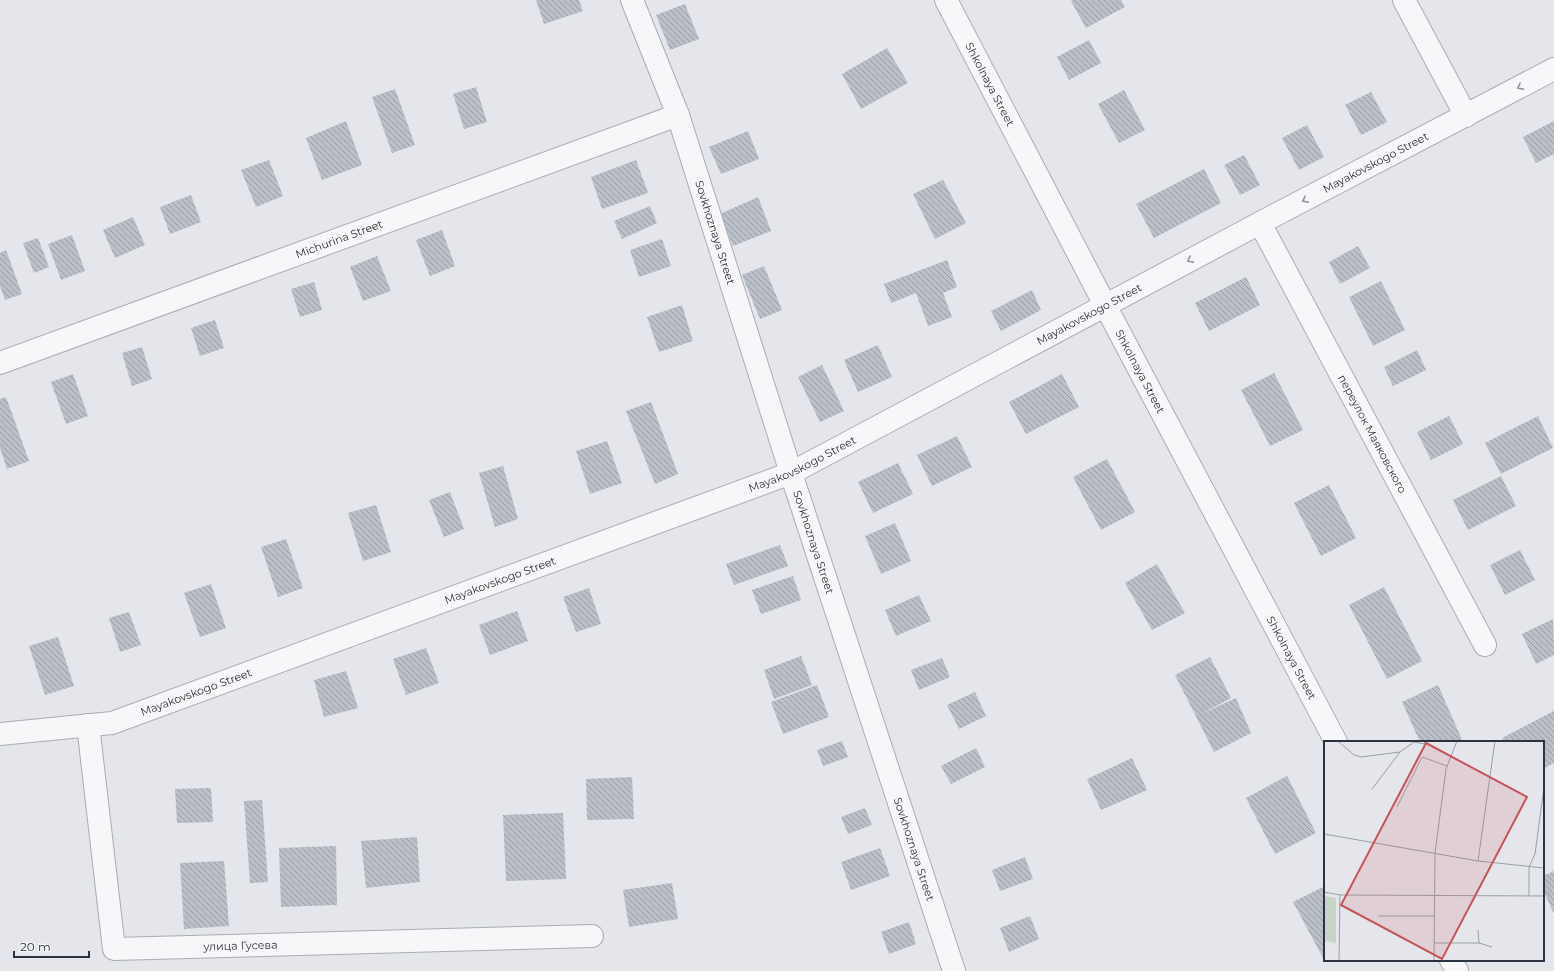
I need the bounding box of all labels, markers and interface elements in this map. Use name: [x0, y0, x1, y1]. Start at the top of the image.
street label: Shkolnaya Street: [962, 40, 1018, 129]
one-way arrow: [1516, 83, 1524, 90]
street label: Mayakovskogo Street: [1320, 129, 1431, 196]
street label: Sovkhoznaya Street: [692, 179, 738, 287]
one-way arrow: [1302, 195, 1309, 203]
street label: Michurina Street: [293, 216, 385, 261]
one-way arrow: [1187, 256, 1194, 263]
street label: Mayakovskogo Street: [1034, 280, 1145, 348]
street label: Shkolnaya Street: [1112, 327, 1168, 416]
street label: переулок Маяковского: [1335, 372, 1410, 496]
street label: Mayakovskogo Street: [747, 432, 859, 495]
street label: Sovkhoznaya Street: [790, 489, 837, 596]
street label: Mayakovskogo Street: [443, 553, 558, 607]
street label: Shkolnaya Street: [1264, 614, 1320, 702]
street label: Mayakovskogo Street: [138, 665, 254, 719]
inset map: [1324, 741, 1544, 961]
street label: Sovkhoznaya Street: [891, 796, 938, 903]
scale bar: [14, 933, 89, 959]
street label: улица Гусева: [202, 938, 278, 954]
text: 20 m: [20, 939, 51, 954]

